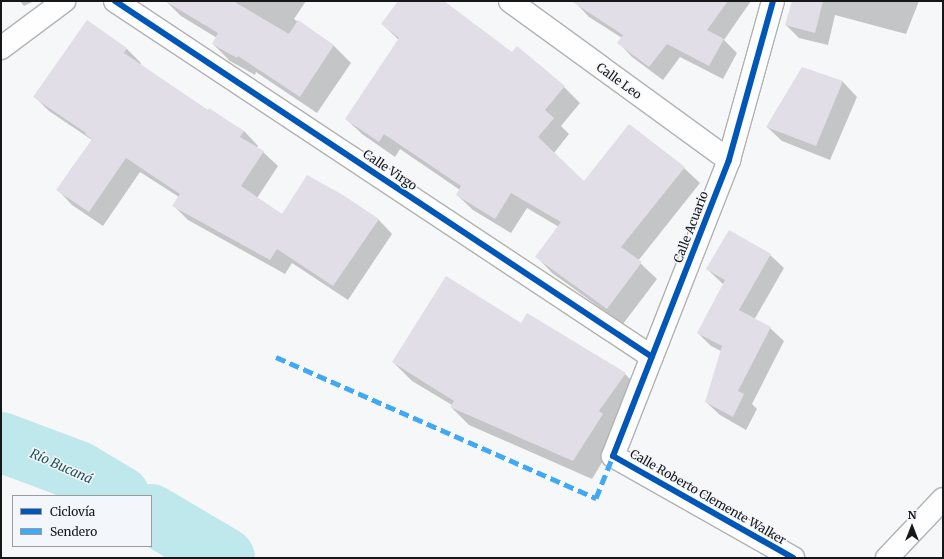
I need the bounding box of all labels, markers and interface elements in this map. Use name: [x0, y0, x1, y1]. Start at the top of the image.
street label: Calle Leo: [594, 60, 644, 102]
street label: Calle Virgo: [360, 147, 420, 193]
street label: Calle Acuario: [671, 189, 711, 265]
water label: Río Bucaná: [27, 446, 95, 488]
street label: Calle Roberto Clemente Walker: [627, 446, 789, 548]
legend: [12, 495, 152, 547]
text: Ciclovía: [50, 504, 95, 519]
north arrow: [892, 507, 932, 547]
text: N: [908, 508, 916, 522]
text: Sendero: [50, 524, 97, 539]

